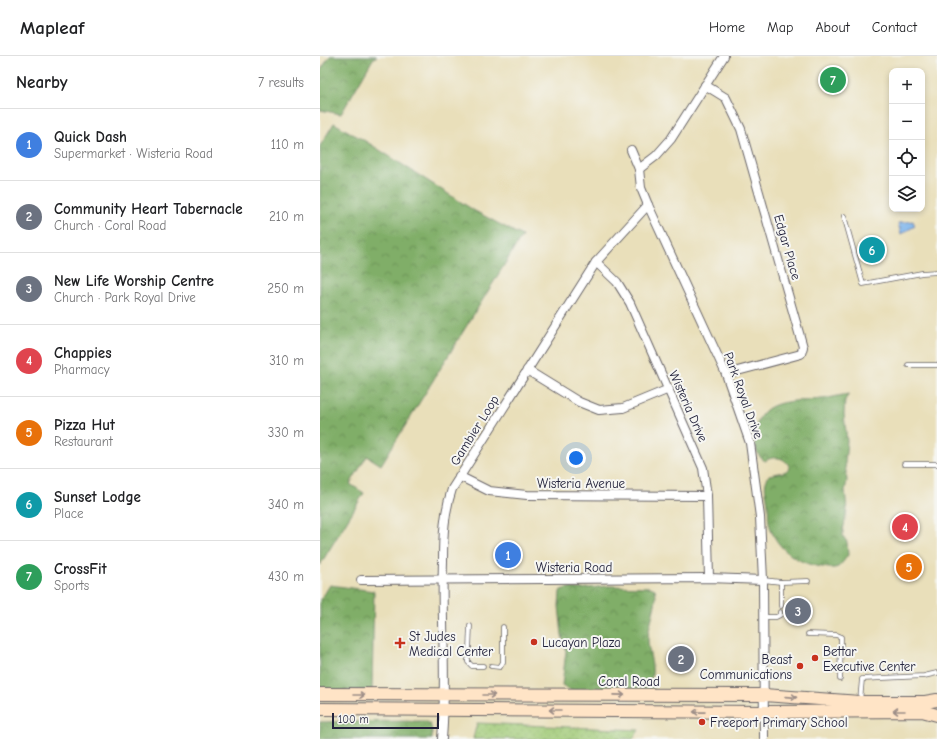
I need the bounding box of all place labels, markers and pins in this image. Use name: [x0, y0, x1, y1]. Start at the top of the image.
pin: 7: [820, 65, 846, 95]
pin: 6: [859, 235, 885, 265]
pin: 4: [892, 512, 918, 542]
pin: 1: [495, 540, 521, 570]
pin: 5: [896, 552, 922, 582]
pin: 3: [785, 596, 811, 626]
place label: St Judes Medical Center: [409, 629, 494, 659]
place label: Lucayan Plaza: [542, 635, 621, 650]
marker: St Judes Medical Center: [394, 637, 406, 649]
marker: Lucayan Plaza: [529, 637, 539, 647]
pin: 2: [668, 644, 694, 674]
place label: Bettar Executive Center: [823, 644, 916, 674]
place label: Beast Communications: [700, 652, 793, 682]
marker: Bettar Executive Center: [810, 653, 820, 663]
marker: Beast Communications: [795, 661, 805, 671]
place label: Freeport Primary School: [710, 715, 848, 730]
marker: Freeport Primary School: [697, 717, 707, 727]

